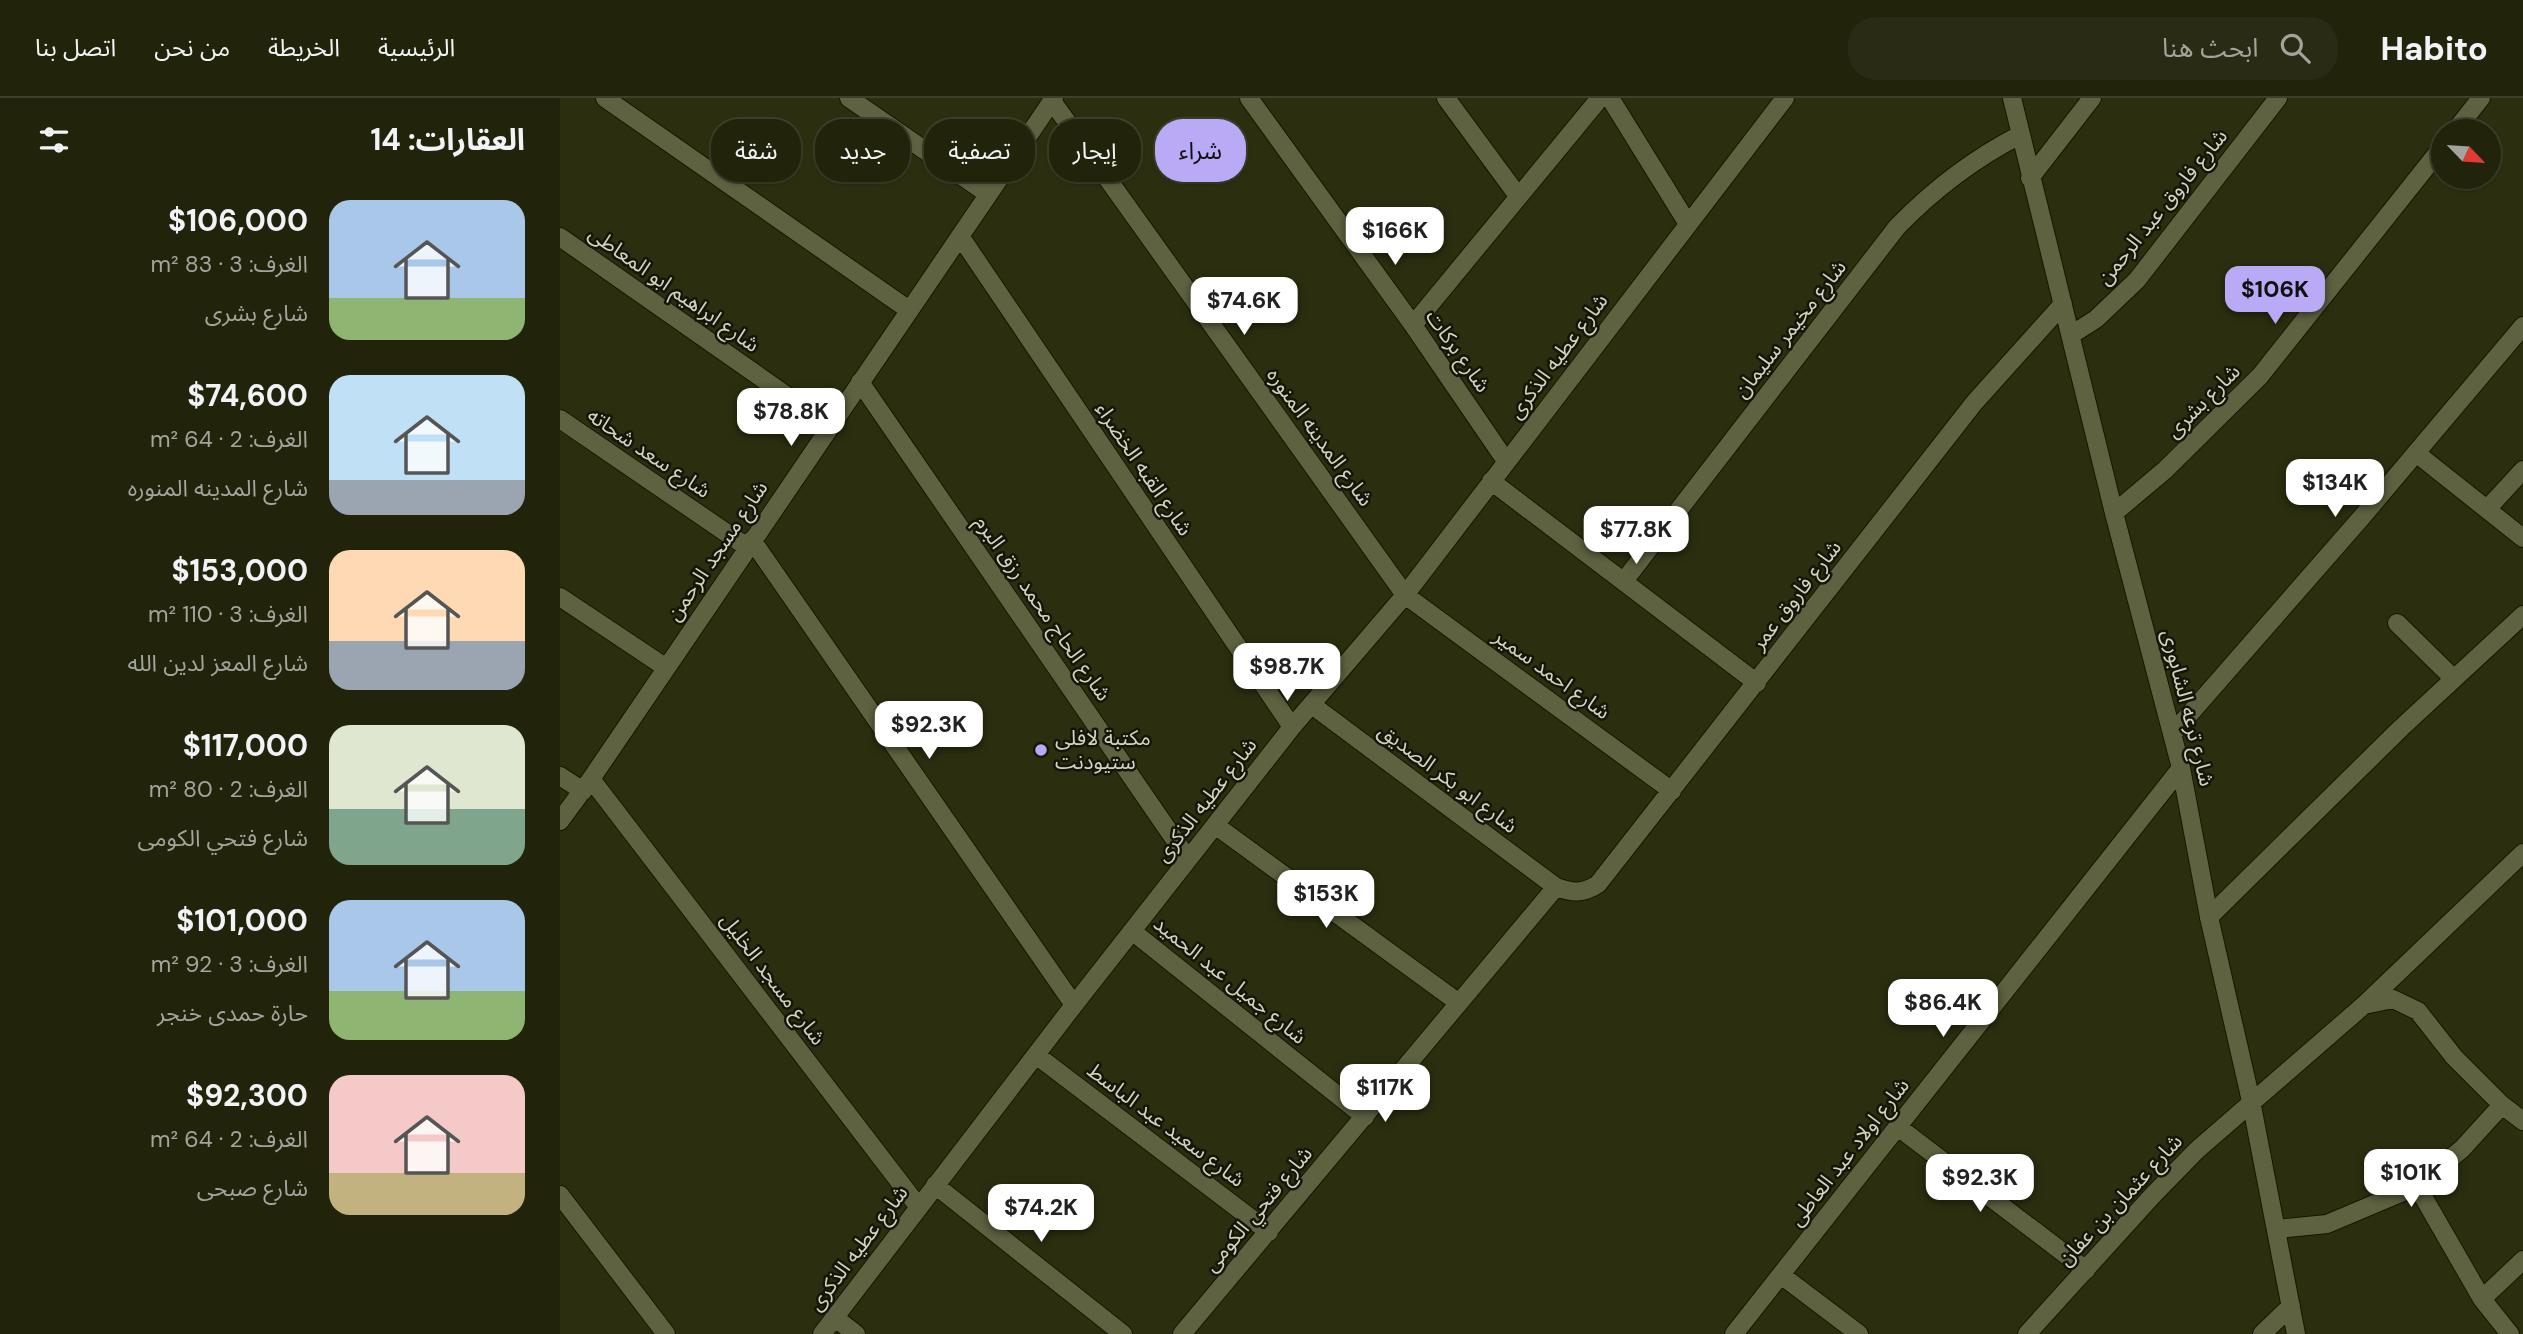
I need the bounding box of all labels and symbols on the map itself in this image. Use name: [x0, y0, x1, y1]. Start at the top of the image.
north arrow: [2431, 119, 2501, 189]
street label: شارع فاروق عبد الرحمن: [2090, 123, 2234, 292]
pin: $166K: [1346, 208, 1444, 267]
street label: شارع ابراهيم ابو المعاطى: [582, 219, 765, 359]
street label: شارع مخيمر سليمان: [1727, 254, 1854, 404]
pin: $106K: [2226, 266, 2324, 326]
pin: $74.6K: [1187, 278, 1301, 337]
street label: شارع عطيه الذكرى: [1502, 288, 1615, 425]
street label: شارع بركات: [1418, 304, 1497, 399]
street label: شارع بشرى: [2160, 358, 2247, 445]
street label: شارع المدينه المنوره: [1259, 362, 1380, 512]
pin: $78.8K: [734, 388, 848, 448]
street label: شارع القبه الخضراء: [1088, 397, 1199, 542]
street label: شارع سعد شحاته: [581, 401, 716, 505]
pin: $134K: [2286, 460, 2384, 519]
street label: شارع مسجد الرحمن: [660, 475, 775, 627]
pin: $77.8K: [1579, 506, 1693, 566]
street label: شارع الحاج محمد رزق البرم: [967, 510, 1118, 708]
street label: شارع فاروق عمر: [1744, 534, 1848, 657]
street label: شارع احمد سمير: [1487, 622, 1616, 727]
street label: شارع ترعه الشابورى: [2154, 627, 2221, 790]
pin: $98.7K: [1230, 644, 1344, 703]
pin: $92.3K: [872, 702, 986, 761]
street label: شارع ابو بكر الصديق: [1372, 716, 1523, 840]
place label: مكتبة لافلى ستيودنت: [1055, 724, 1151, 776]
street label: شارع عطيه الذكرى: [1149, 732, 1264, 868]
marker: مكتبة لافلى ستيودنت: [1033, 742, 1049, 758]
pin: $153K: [1277, 870, 1375, 930]
street label: شارع مسجد الخليل: [713, 907, 832, 1051]
street label: شارع جميل عبد الحميد: [1147, 910, 1312, 1051]
pin: $86.4K: [1886, 979, 2000, 1039]
street label: شارع سعيد عبد الباسط: [1081, 1056, 1251, 1194]
pin: $117K: [1336, 1065, 1434, 1124]
street label: شارع اولاد عبد العاطى: [1782, 1072, 1916, 1232]
street label: شارع عثمان بن عفان: [2051, 1128, 2189, 1273]
street label: شارع فتحي الكومى: [1197, 1140, 1320, 1279]
pin: $101K: [2362, 1150, 2460, 1209]
pin: $92.3K: [1923, 1154, 2037, 1214]
street label: شارع عطيه الذكرى: [802, 1180, 915, 1317]
pin: $74.2K: [984, 1184, 1098, 1244]

